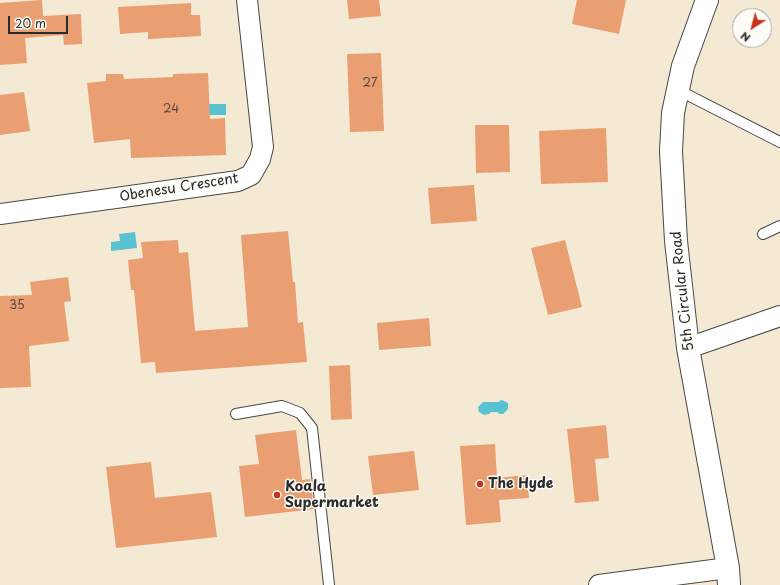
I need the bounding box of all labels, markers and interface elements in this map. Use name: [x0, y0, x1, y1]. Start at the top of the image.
scale bar: [10, 8, 70, 34]
north arrow: [732, 8, 772, 48]
text: 20 m: [15, 14, 46, 32]
text: N: [737, 28, 754, 47]
house number: 27: [363, 77, 377, 91]
house number: 24: [163, 103, 179, 117]
street label: Obenesu Crescent: [118, 170, 240, 206]
street label: 5th Circular Road: [668, 230, 698, 352]
house number: 35: [9, 299, 25, 313]
place label: The Hyde: [488, 476, 553, 492]
place label: Koala Supermarket: [285, 479, 379, 512]
marker: The Hyde: [475, 479, 485, 489]
marker: Koala Supermarket: [272, 490, 282, 500]

